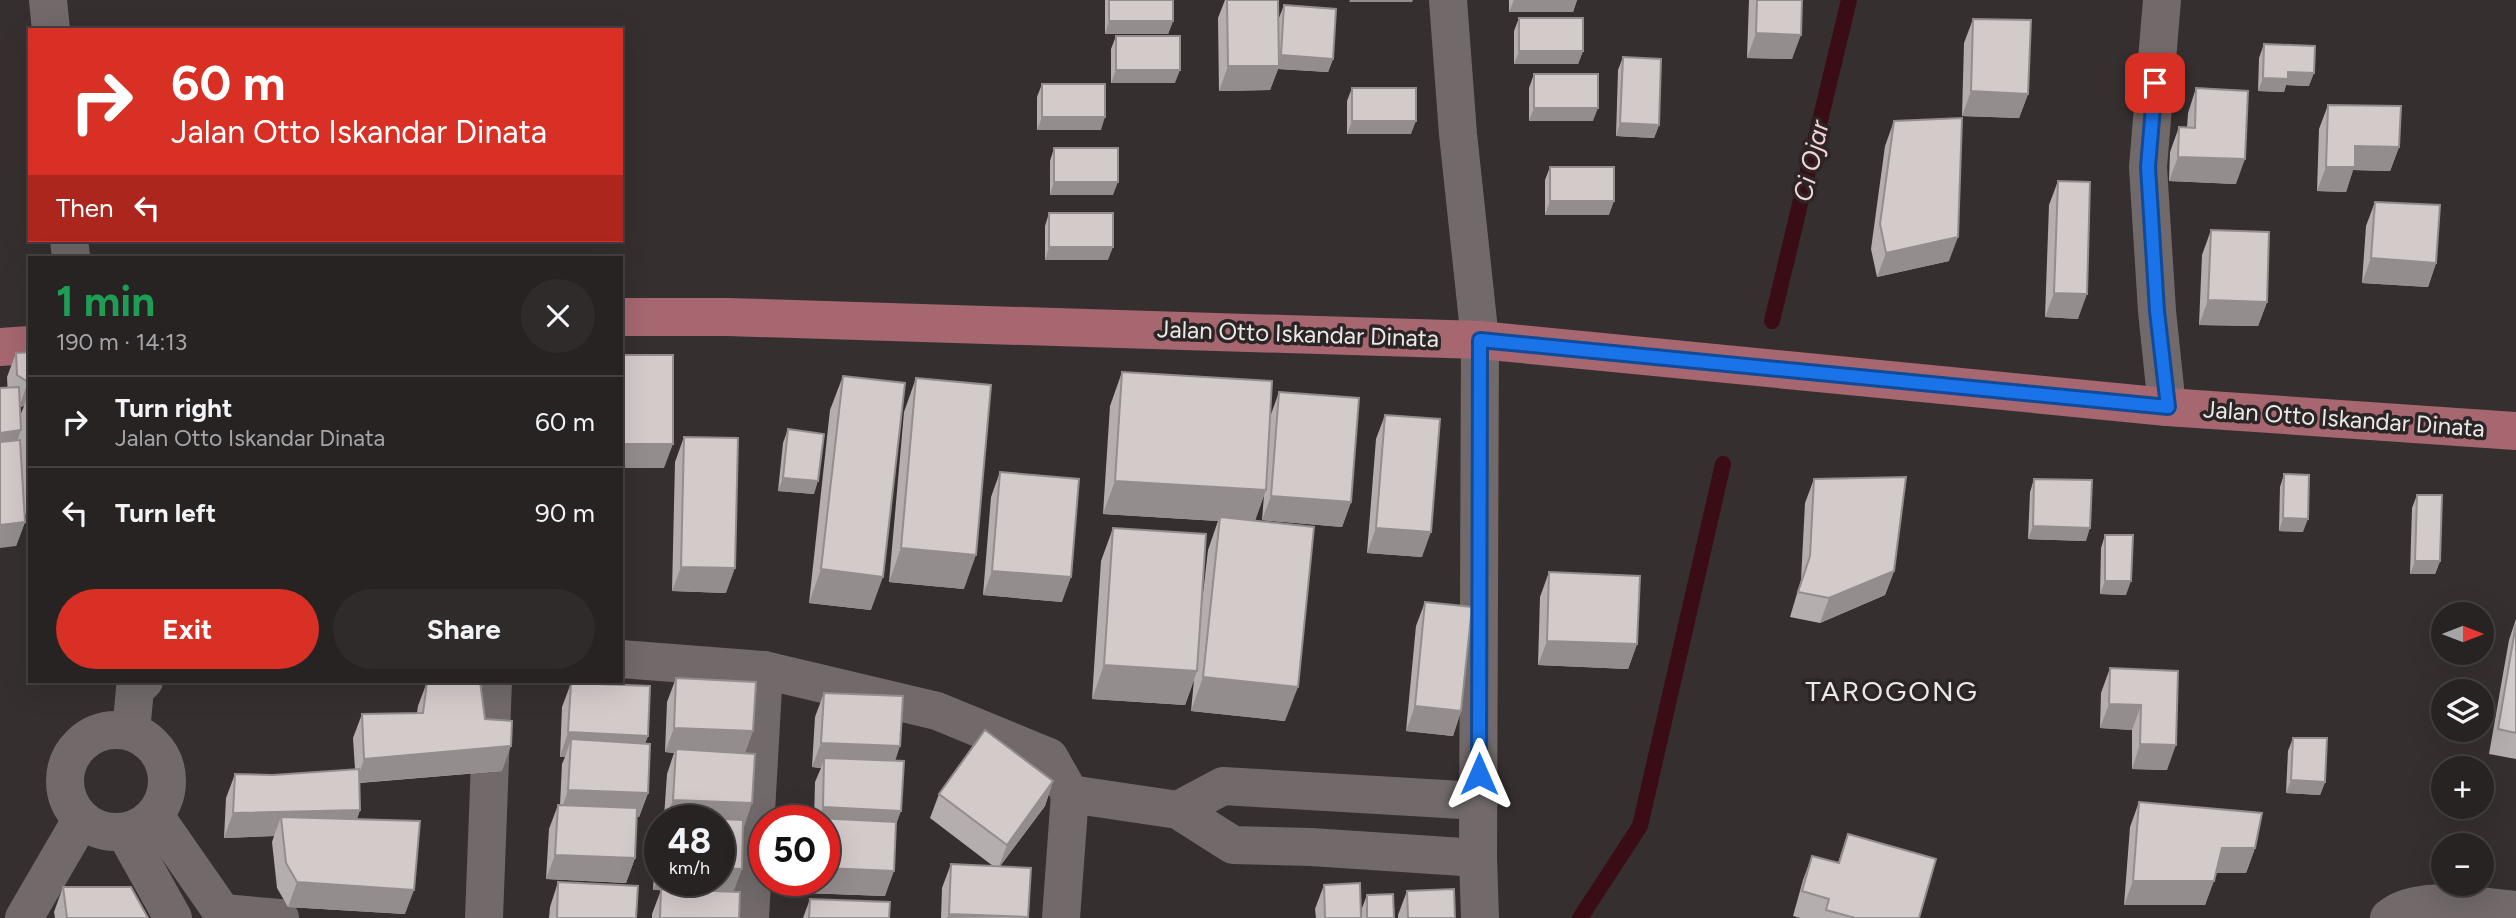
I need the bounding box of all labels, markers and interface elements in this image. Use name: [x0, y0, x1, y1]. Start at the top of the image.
text: 60 m: [171, 53, 286, 112]
pin: [2125, 53, 2185, 113]
icon: right: [56, 56, 147, 147]
icon: arrive: [2136, 64, 2174, 102]
text: Jalan Otto Iskandar Dinata: [171, 113, 547, 151]
water label: Ci Ojar: [1786, 116, 1836, 205]
icon: left: [128, 189, 166, 227]
text: Then: [56, 192, 114, 224]
text: 1 min: [56, 276, 155, 327]
button: close: [521, 279, 595, 353]
street label: Jalan Otto Iskandar Dinata: [1157, 314, 1439, 353]
text: 190 m · 14:13: [56, 328, 187, 356]
text: Turn right: [115, 392, 232, 424]
street label: Jalan Otto Iskandar Dinata: [2202, 394, 2486, 443]
icon: right: [56, 403, 94, 441]
text: 60 m: [535, 406, 595, 438]
text: Jalan Otto Iskandar Dinata: [115, 424, 385, 452]
icon: left: [56, 494, 94, 532]
text: Turn left: [115, 497, 216, 529]
text: 90 m: [535, 497, 595, 529]
button: Exit: [56, 589, 319, 669]
button: Share: [333, 589, 595, 669]
north arrow: [2431, 602, 2494, 665]
map controls: [2431, 602, 2494, 896]
district label: TAROGONG: [1805, 674, 1979, 708]
button: layers: [2431, 679, 2494, 742]
position arrow: [1442, 737, 1516, 811]
button: +: [2431, 756, 2494, 819]
speed limit sign: 50: [749, 805, 840, 896]
text: 48: [668, 820, 711, 862]
button: −: [2431, 833, 2494, 896]
text: km/h: [669, 857, 710, 879]

